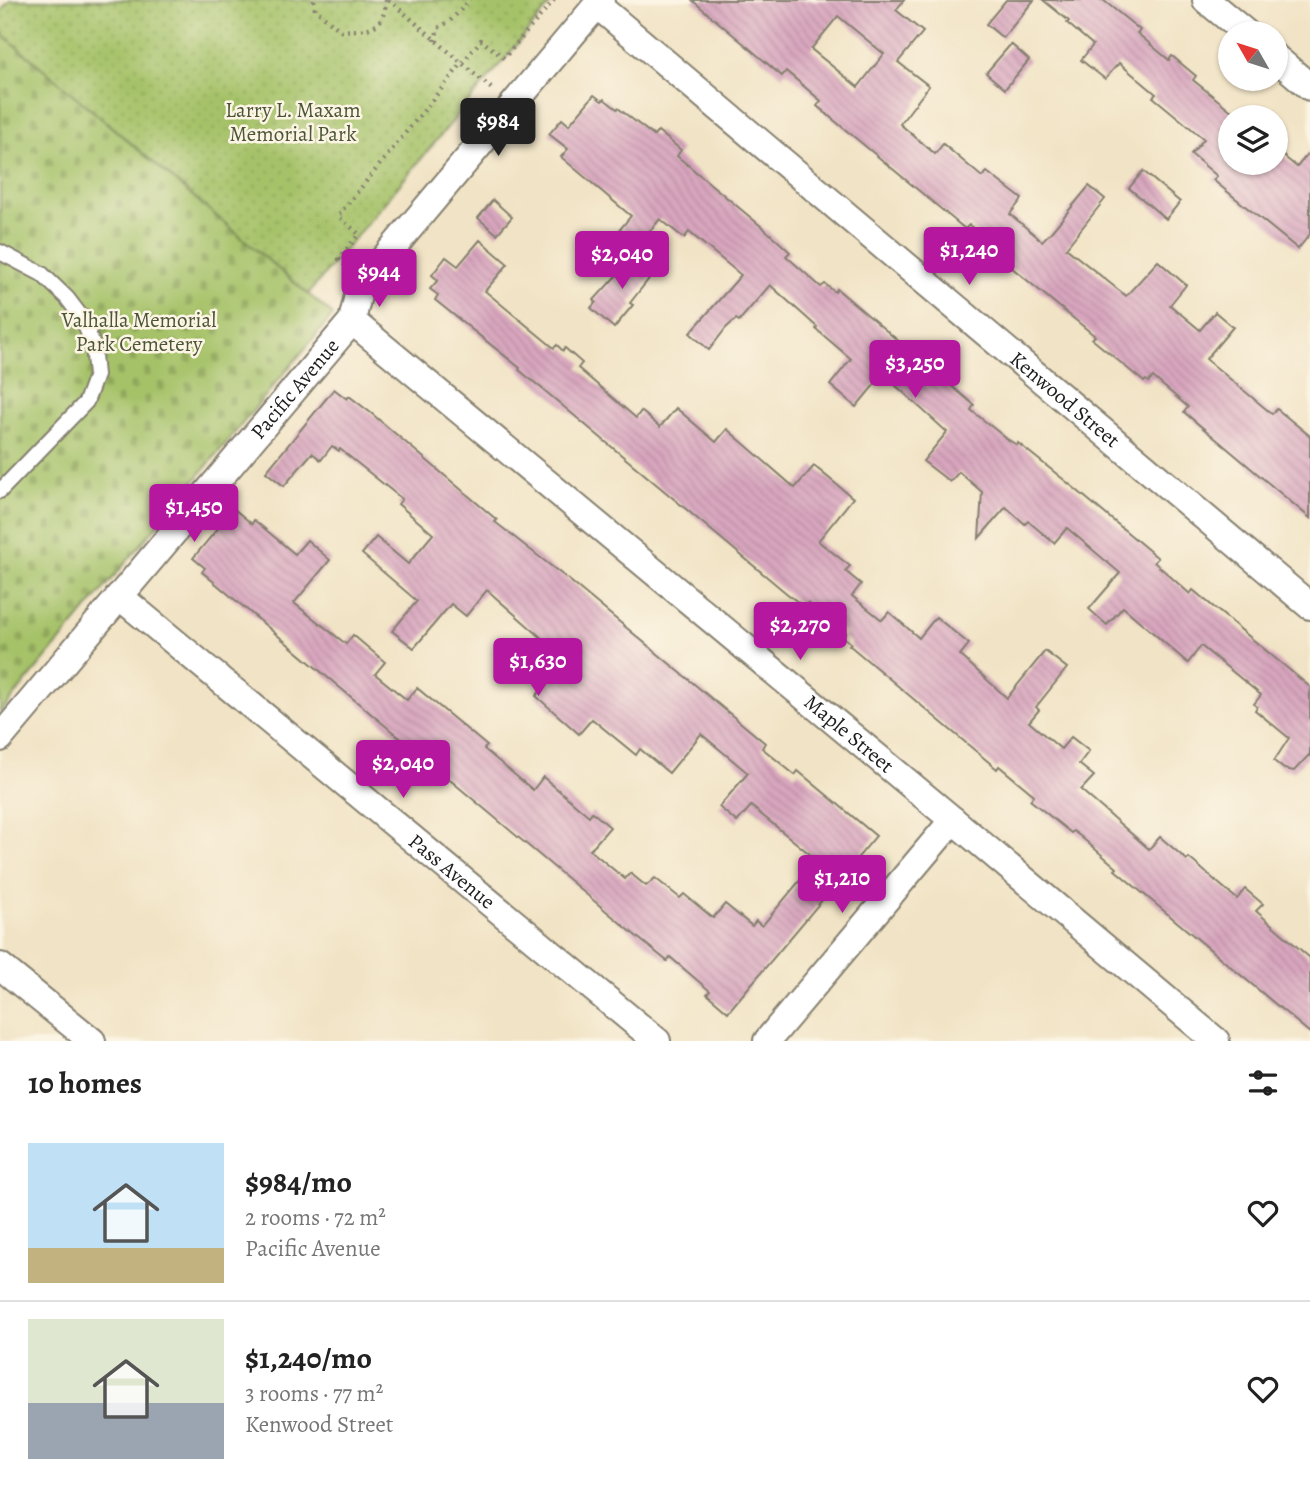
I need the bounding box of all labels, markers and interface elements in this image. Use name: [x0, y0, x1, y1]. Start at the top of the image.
north arrow: [1218, 21, 1288, 91]
map controls: [1218, 21, 1288, 175]
park label: Larry L. Maxam Memorial Park: [225, 96, 361, 148]
pin: $984: [457, 99, 539, 158]
text: $984: [476, 105, 520, 136]
button: layers: [1218, 105, 1288, 175]
pin: $1,240: [912, 228, 1026, 287]
pin: $2,040: [565, 232, 679, 291]
text: $1,240: [940, 234, 998, 265]
text: $2,040: [591, 238, 653, 269]
pin: $944: [338, 250, 420, 309]
text: $944: [358, 256, 401, 287]
park label: Valhalla Memorial Park Cemetery: [61, 306, 216, 358]
street label: Pacific Avenue: [244, 332, 345, 445]
pin: $3,250: [858, 340, 972, 400]
street label: Kenwood Street: [1004, 345, 1126, 454]
text: $3,250: [885, 347, 945, 378]
pin: $1,450: [137, 484, 251, 544]
text: $1,450: [165, 491, 223, 522]
pin: $2,270: [743, 602, 857, 662]
text: $2,270: [770, 609, 830, 640]
pin: $1,630: [481, 638, 595, 698]
text: $1,630: [509, 645, 567, 676]
street label: Maple Street: [798, 688, 900, 779]
pin: $2,040: [346, 740, 460, 800]
text: $2,040: [372, 747, 434, 778]
street label: Pass Avenue: [403, 827, 501, 915]
pin: $1,210: [785, 856, 899, 915]
text: $1,210: [814, 862, 870, 893]
text: 10 homes: [28, 1063, 142, 1103]
icon: filters: [1244, 1064, 1282, 1102]
text: $984/mo: [245, 1162, 352, 1202]
icon: home: [84, 1171, 168, 1255]
icon: heart: [1244, 1194, 1282, 1232]
text: 2 rooms · 72 m²: [245, 1202, 386, 1233]
text: Pacific Avenue: [245, 1233, 380, 1264]
text: $1,240/mo: [245, 1338, 372, 1378]
icon: home: [84, 1347, 168, 1431]
icon: heart: [1244, 1370, 1282, 1408]
text: 3 rooms · 77 m²: [245, 1378, 383, 1409]
text: Kenwood Street: [245, 1409, 393, 1440]

